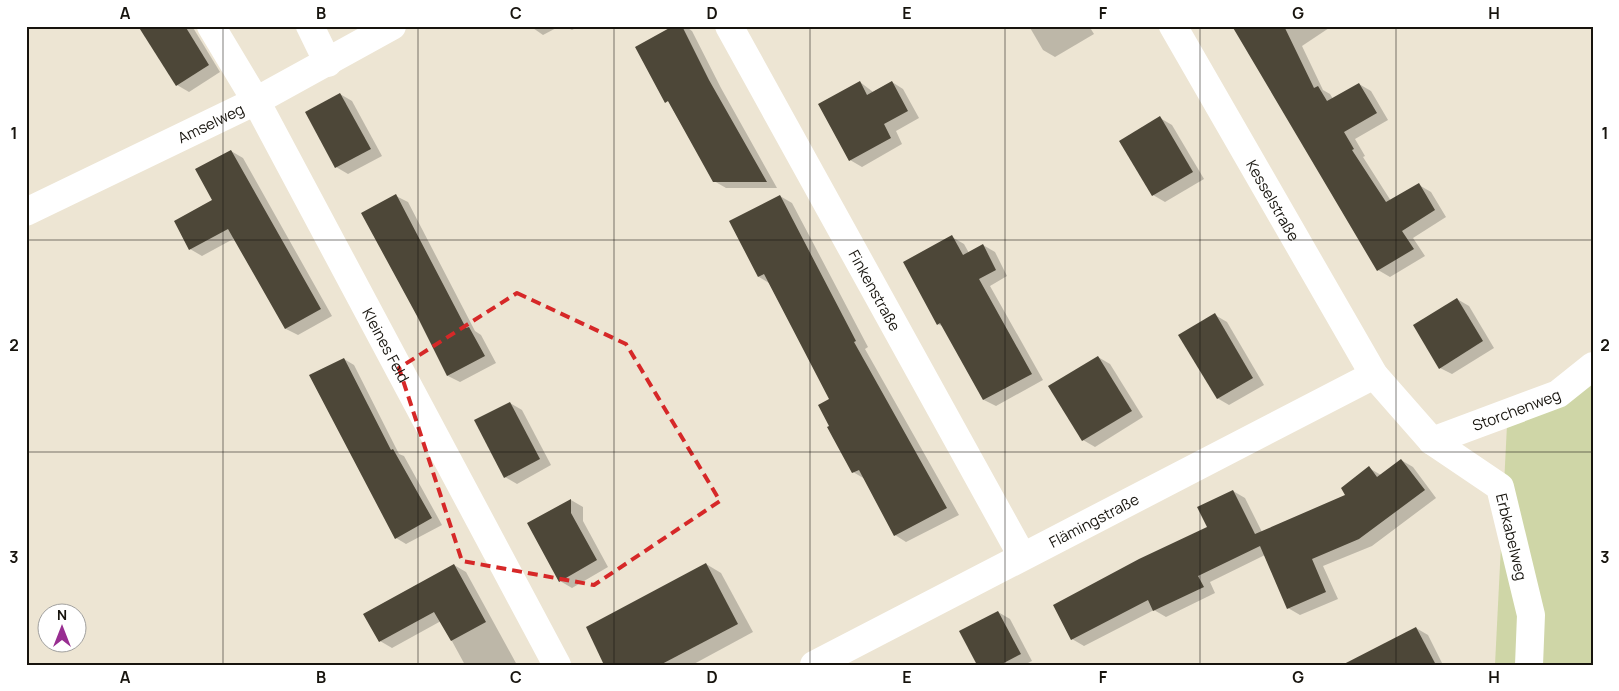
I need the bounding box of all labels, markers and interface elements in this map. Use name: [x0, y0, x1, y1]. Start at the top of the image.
text: A: [120, 2, 131, 24]
text: B: [316, 2, 326, 24]
text: C: [510, 2, 522, 24]
text: D: [706, 2, 718, 24]
text: E: [902, 2, 912, 24]
text: F: [1099, 2, 1108, 24]
text: G: [1292, 2, 1304, 24]
text: H: [1488, 2, 1500, 24]
street label: Amselweg: [174, 98, 247, 148]
text: 1: [10, 122, 18, 144]
text: 1: [1601, 122, 1609, 144]
street label: Kesselstraße: [1242, 156, 1305, 245]
street label: Finkenstraße: [844, 246, 906, 335]
street label: Kleines Feld: [358, 304, 415, 386]
text: 2: [9, 334, 19, 356]
text: 2: [1600, 334, 1610, 356]
street label: Storchenweg: [1469, 384, 1563, 436]
street label: Flämingstraße: [1045, 488, 1143, 552]
street label: Erbkabelweg: [1491, 491, 1533, 582]
text: 3: [9, 546, 19, 568]
text: 3: [1600, 546, 1610, 568]
north arrow: [38, 604, 88, 654]
text: N: [57, 605, 67, 624]
text: A: [120, 666, 131, 688]
text: B: [316, 666, 326, 688]
text: C: [510, 666, 522, 688]
text: D: [706, 666, 718, 688]
text: E: [902, 666, 912, 688]
text: F: [1099, 666, 1108, 688]
text: G: [1292, 666, 1304, 688]
text: H: [1488, 666, 1500, 688]

